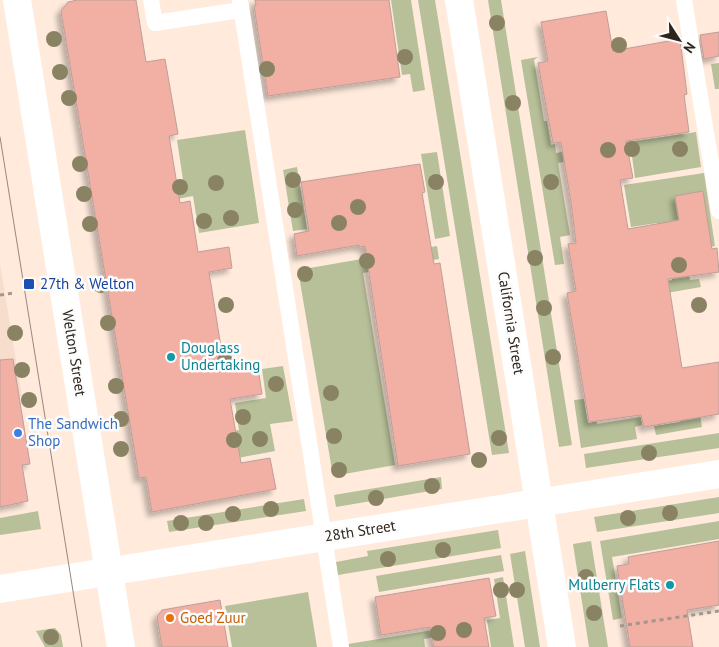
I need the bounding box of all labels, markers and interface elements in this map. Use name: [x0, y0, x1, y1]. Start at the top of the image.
north arrow: [654, 15, 704, 65]
text: N: [680, 39, 700, 57]
street label: California Street: [494, 270, 529, 376]
place label: 27th & Welton: [40, 274, 134, 293]
marker: 27th & Welton: [22, 277, 36, 291]
street label: Welton Street: [58, 308, 91, 398]
place label: Douglass Undertaking: [181, 338, 260, 374]
marker: Douglass Undertaking: [165, 351, 177, 363]
place label: The Sandwich Shop: [28, 414, 118, 450]
marker: The Sandwich Shop: [12, 427, 24, 439]
street label: 28th Street: [323, 515, 397, 546]
place label: Mulberry Flats: [568, 575, 660, 594]
marker: Mulberry Flats: [664, 579, 676, 591]
place label: Goed Zuur: [180, 608, 246, 627]
marker: Goed Zuur: [164, 612, 176, 624]

